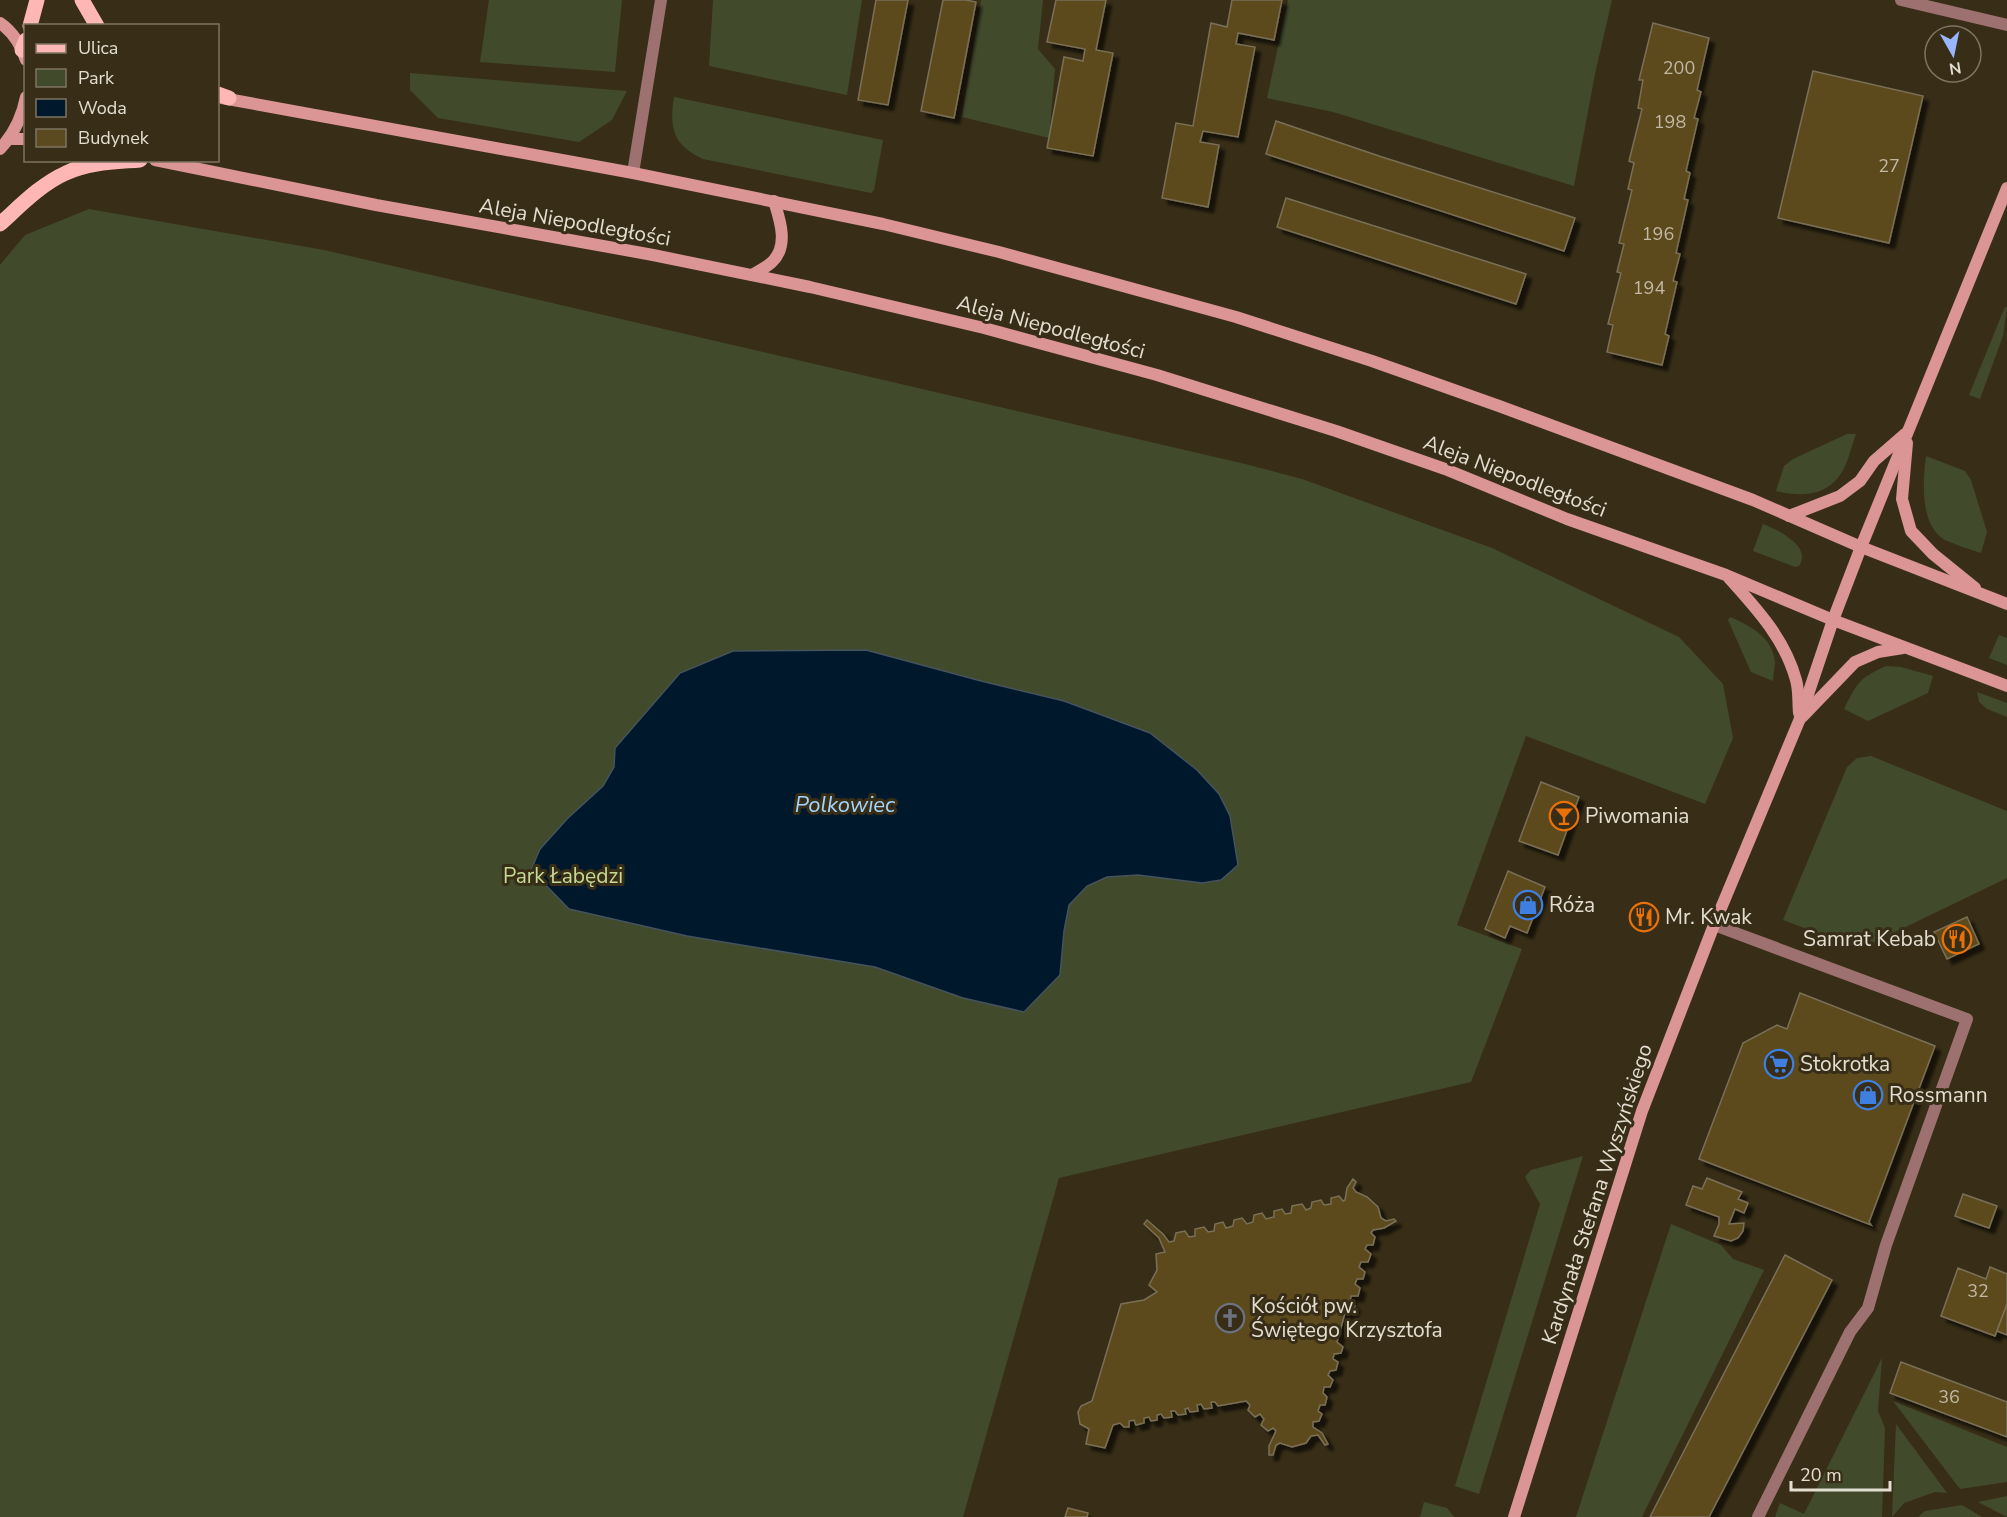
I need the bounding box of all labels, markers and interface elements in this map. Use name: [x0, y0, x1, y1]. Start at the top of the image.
legend: [24, 24, 219, 162]
north arrow: [1923, 24, 1983, 84]
text: Ulica: [78, 36, 118, 60]
house number: 200: [1663, 56, 1695, 80]
text: N: [1948, 56, 1963, 80]
text: Park: [78, 66, 115, 90]
text: Woda: [78, 96, 127, 120]
house number: 198: [1654, 110, 1686, 134]
text: Budynek: [78, 126, 150, 150]
house number: 27: [1878, 154, 1900, 178]
street label: Aleja Niepodległości: [477, 191, 673, 253]
house number: 196: [1642, 222, 1674, 246]
house number: 194: [1633, 276, 1665, 300]
street label: Aleja Niepodległości: [954, 288, 1148, 366]
street label: Aleja Niepodległości: [1419, 428, 1611, 524]
water label: Polkowiec: [795, 790, 896, 820]
bar icon: Piwomania: [1548, 800, 1580, 832]
place label: Piwomania: [1585, 802, 1689, 830]
park label: Park Łabędzi: [503, 862, 623, 890]
shop icon: Róża: [1512, 889, 1544, 921]
place label: Róża: [1549, 891, 1595, 919]
restaurant icon: Mr. Kwak: [1628, 901, 1660, 933]
place label: Mr. Kwak: [1665, 903, 1752, 931]
restaurant icon: Samrat Kebab: [1941, 923, 1973, 955]
place label: Samrat Kebab: [1803, 925, 1936, 953]
street label: Kardynała Stefana Wyszyńskiego: [1535, 1040, 1659, 1348]
supermarket icon: Stokrotka: [1763, 1048, 1795, 1080]
place label: Stokrotka: [1800, 1050, 1890, 1078]
shop icon: Rossmann: [1852, 1079, 1884, 1111]
place label: Rossmann: [1889, 1081, 1988, 1109]
house number: 32: [1967, 1279, 1989, 1303]
place label: Kościół pw. Świętego Krzysztofa: [1251, 1292, 1443, 1344]
church icon: Kościół pw. Świętego Krzysztofa: [1214, 1302, 1246, 1334]
house number: 36: [1938, 1385, 1960, 1409]
scale bar: [1791, 1454, 1890, 1492]
text: 20 m: [1800, 1463, 1842, 1487]

